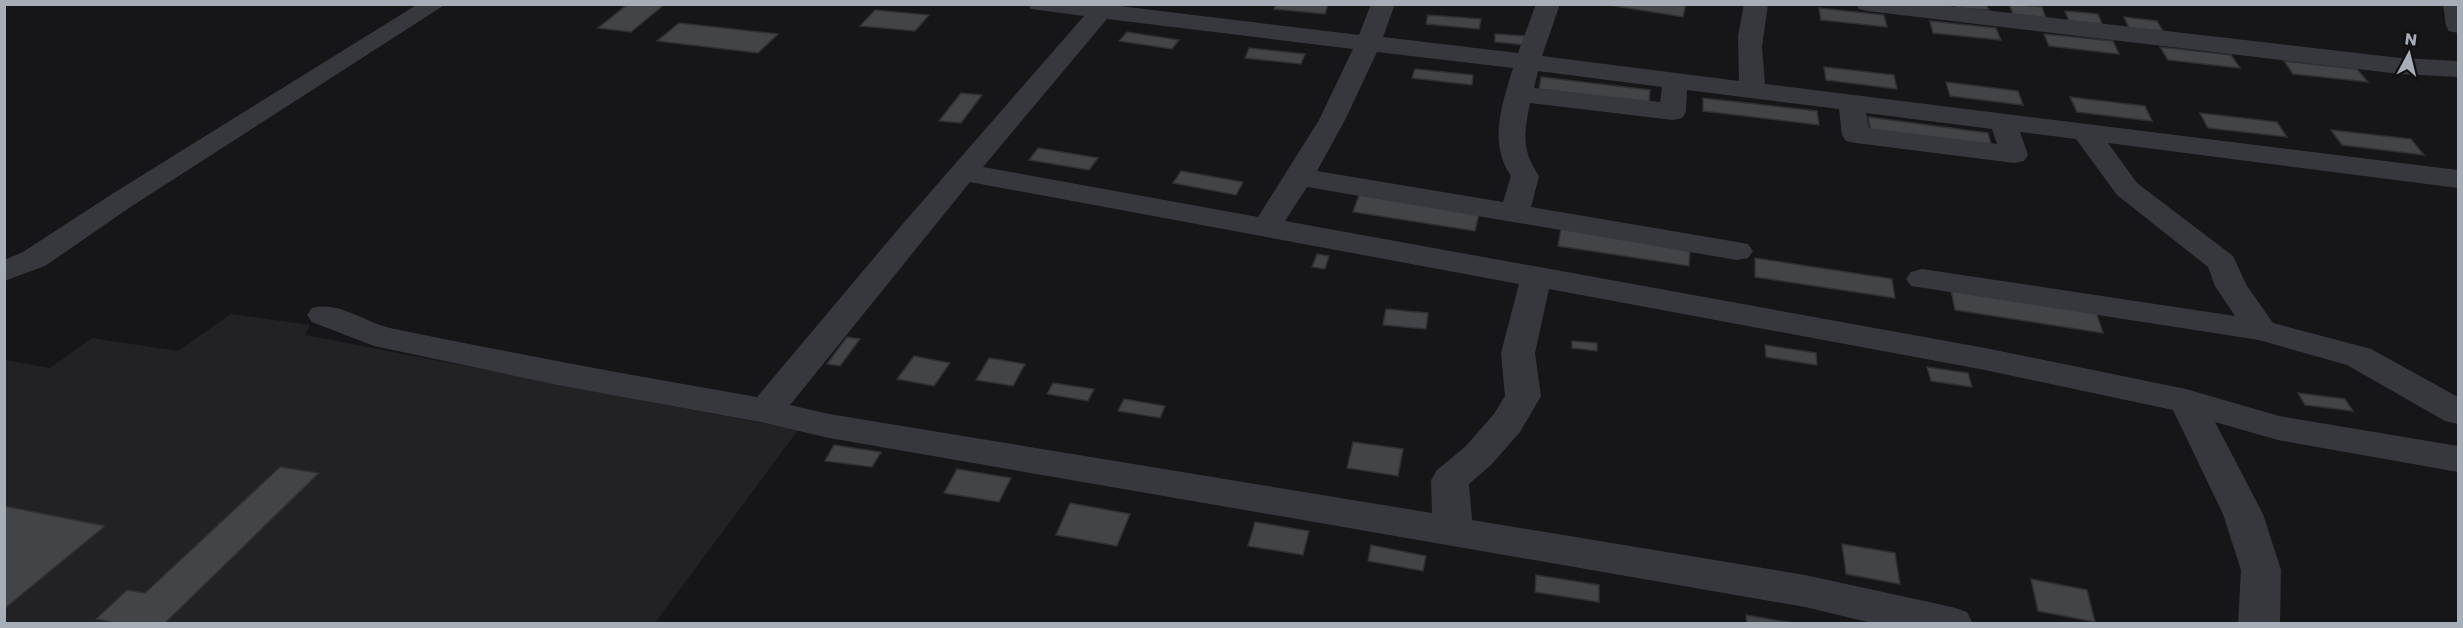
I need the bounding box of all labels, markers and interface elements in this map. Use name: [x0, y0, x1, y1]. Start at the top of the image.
north arrow: [2379, 24, 2439, 84]
text: N: [2403, 27, 2418, 52]

